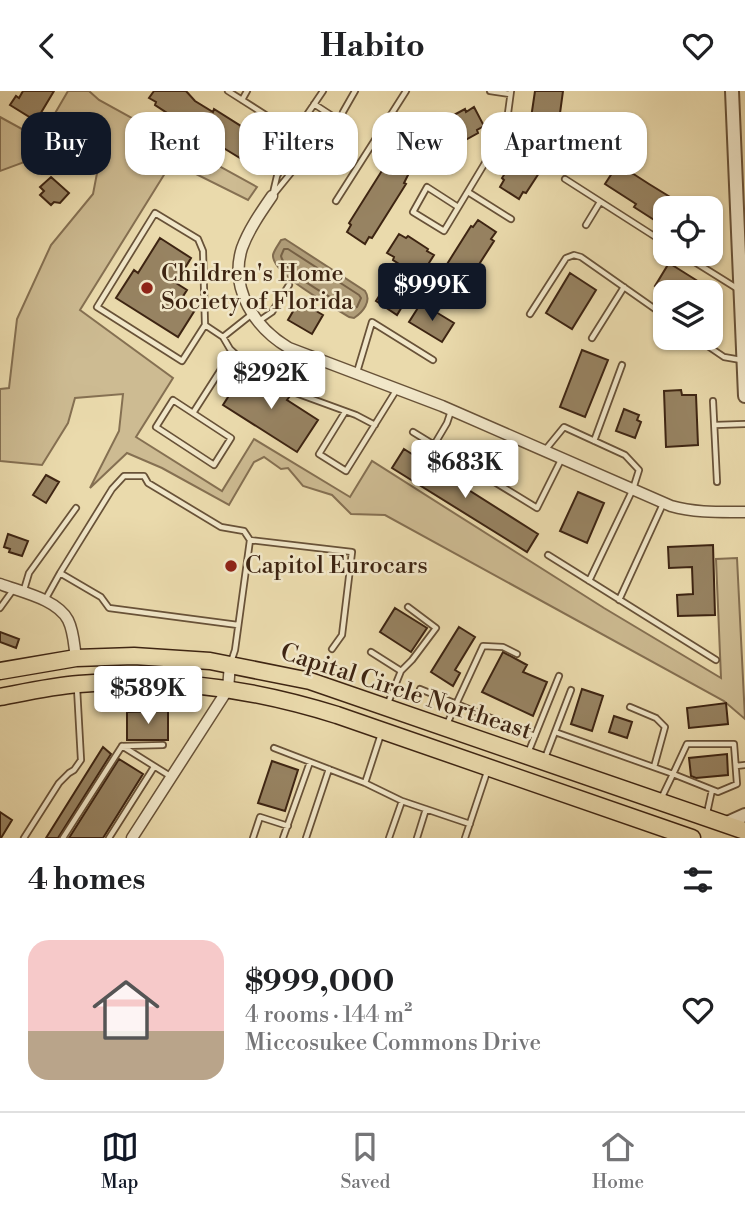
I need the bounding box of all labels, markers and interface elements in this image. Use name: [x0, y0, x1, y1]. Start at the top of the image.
text: Habito: [320, 26, 425, 66]
icon: back: [28, 27, 66, 65]
icon: heart: [679, 27, 717, 65]
chip: Buy: [21, 112, 111, 175]
chip: Rent: [125, 112, 225, 175]
chip: Filters: [239, 112, 358, 175]
chip: New: [372, 112, 467, 175]
chip: Apartment: [481, 112, 647, 175]
map controls: [653, 196, 723, 350]
button: locate: [653, 196, 723, 266]
place label: Children's Home Society of Florida: [161, 259, 354, 317]
pin: $999K: [383, 264, 481, 323]
text: $999K: [394, 272, 470, 300]
marker: Children's Home Society of Florida: [139, 280, 155, 296]
button: layers: [653, 280, 723, 350]
pin: $292K: [222, 351, 320, 411]
text: $292K: [233, 360, 309, 388]
pin: $683K: [416, 441, 514, 500]
text: $683K: [427, 449, 503, 477]
place label: Capitol Eurocars: [245, 551, 428, 581]
marker: Capitol Eurocars: [223, 558, 239, 574]
street label: Capital Circle Northeast: [277, 637, 536, 747]
pin: $589K: [99, 667, 197, 726]
text: $589K: [110, 675, 186, 703]
text: 4 homes: [28, 861, 145, 899]
icon: filters: [679, 861, 717, 899]
text: $999,000: [245, 963, 394, 1001]
icon: home: [84, 968, 168, 1052]
icon: heart: [679, 991, 717, 1029]
text: 4 rooms · 144 m²: [245, 1001, 412, 1029]
text: Miccosukee Commons Drive: [245, 1029, 541, 1057]
tab: Map: [101, 1128, 139, 1194]
tab: Saved: [340, 1128, 390, 1194]
tab: Home: [592, 1128, 644, 1194]

